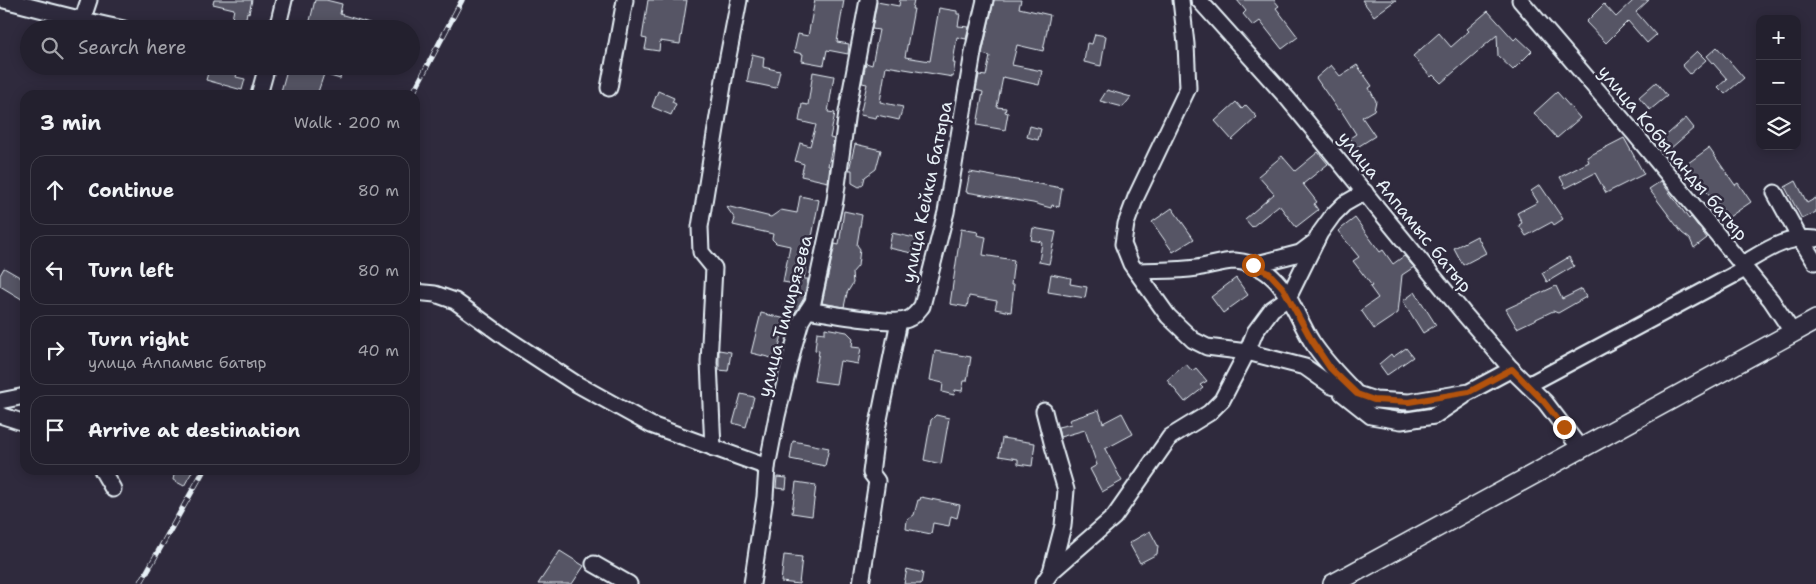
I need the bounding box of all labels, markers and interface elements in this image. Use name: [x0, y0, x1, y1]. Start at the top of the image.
map controls: [1756, 15, 1801, 150]
button: +: [1756, 15, 1801, 60]
search box: [20, 20, 420, 75]
icon: search: [38, 34, 66, 62]
text: Search here: [78, 35, 187, 60]
street label: улица Кобыланды батыр: [1592, 60, 1754, 246]
button: −: [1756, 60, 1801, 105]
street label: улица Кейки батыра: [896, 99, 958, 285]
button: layers: [1756, 105, 1801, 150]
text: 3 min: [40, 109, 101, 137]
text: Walk · 200 m: [294, 112, 400, 133]
street label: улица Алпамыс батыр: [1332, 126, 1478, 298]
icon: ahead: [41, 176, 69, 204]
text: Continue: [88, 178, 174, 203]
text: 80 m: [358, 180, 399, 201]
street label: улица Тимирязева: [752, 232, 818, 400]
route start: [1242, 254, 1265, 277]
icon: left: [41, 256, 69, 284]
text: Turn left: [88, 258, 174, 283]
text: 80 m: [358, 260, 399, 281]
text: Turn right: [88, 327, 189, 352]
icon: right: [41, 336, 69, 364]
text: 40 m: [357, 340, 399, 361]
text: улица Алпамыс батыр: [88, 352, 267, 373]
icon: arrive: [41, 416, 69, 444]
route end: [1553, 416, 1576, 439]
text: Arrive at destination: [88, 418, 300, 443]

